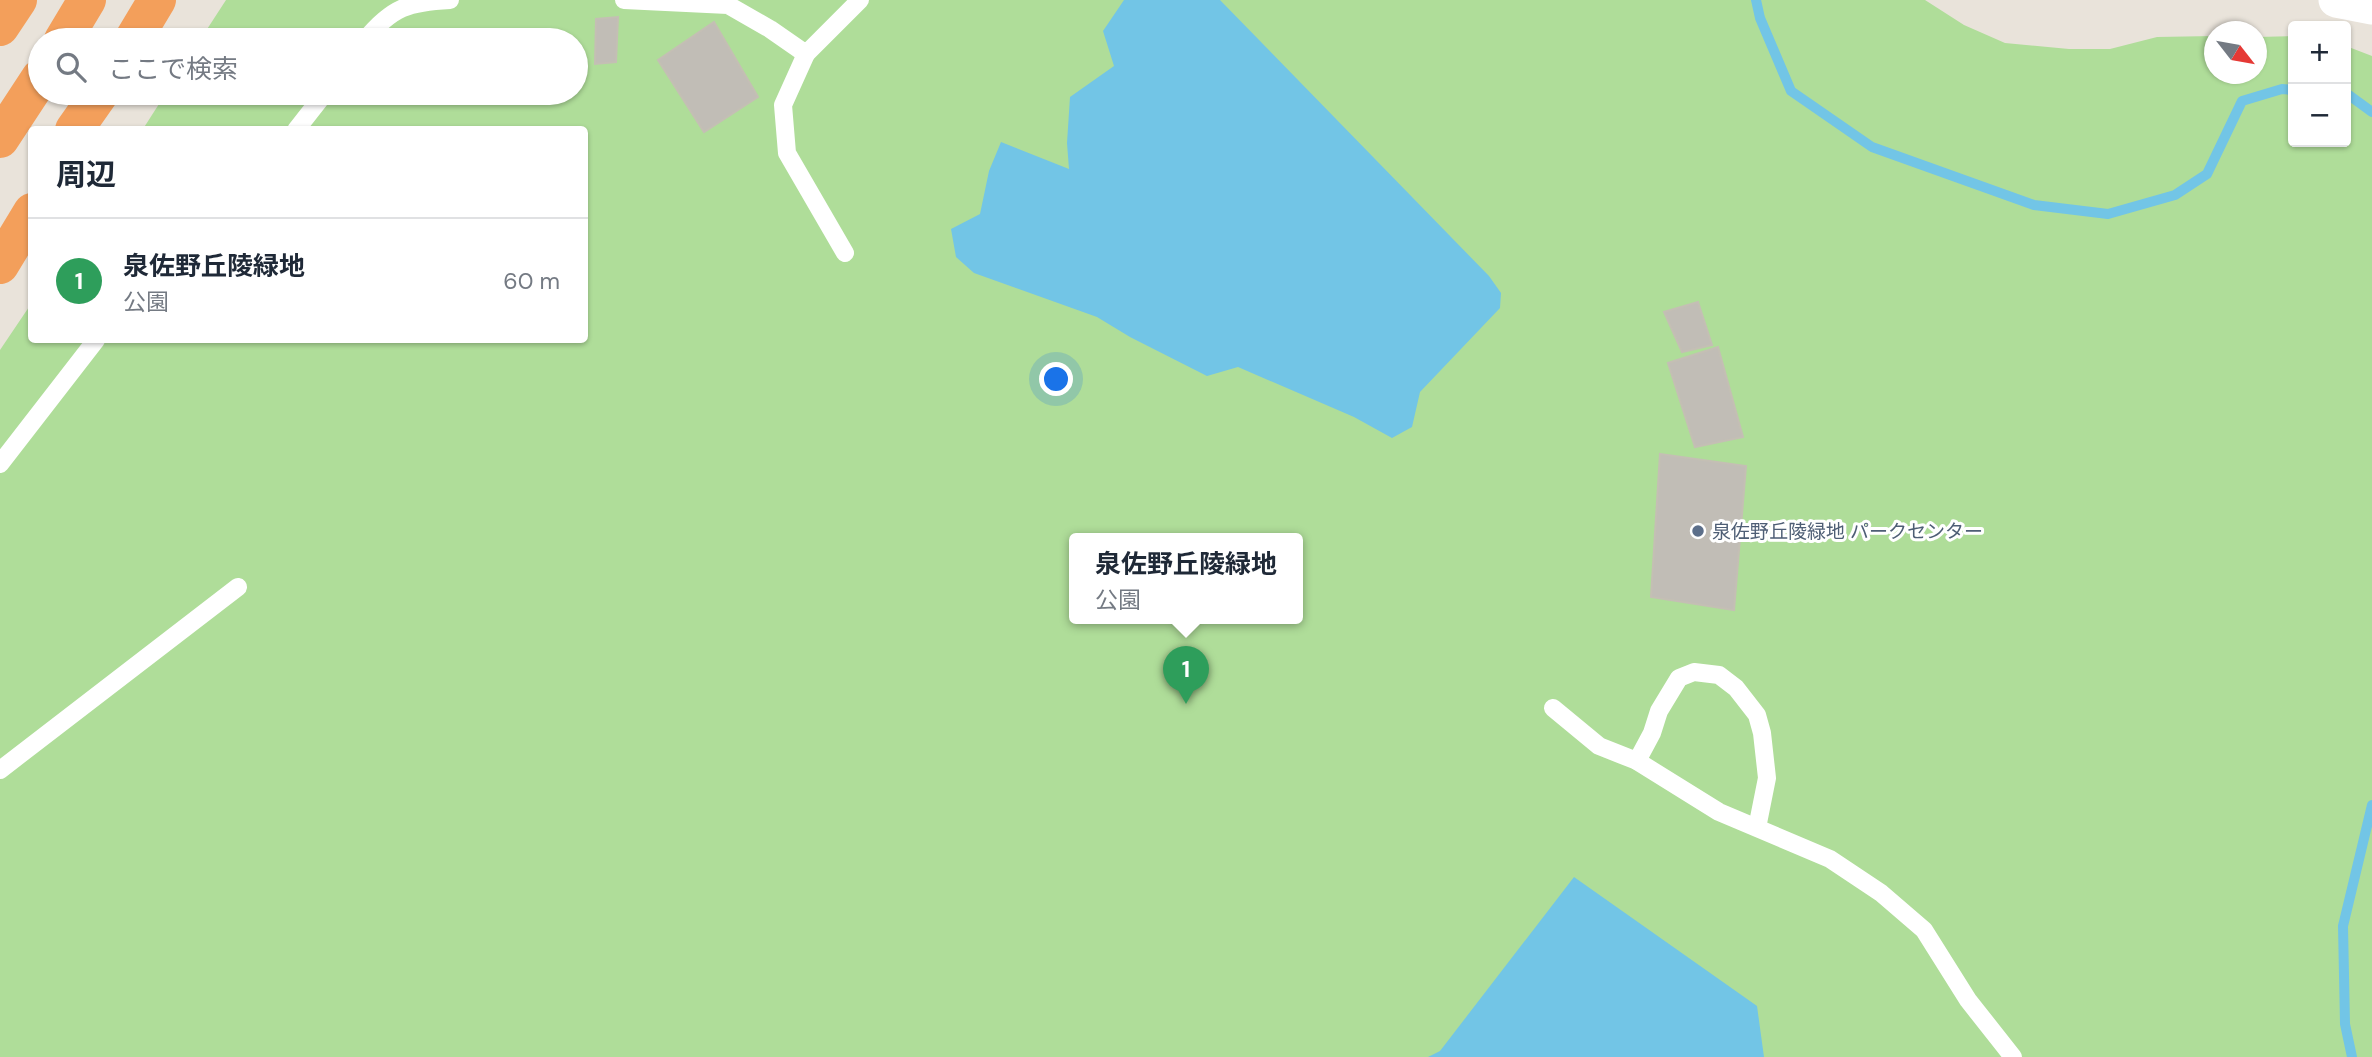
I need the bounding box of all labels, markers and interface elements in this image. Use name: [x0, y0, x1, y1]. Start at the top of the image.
north arrow: [2204, 21, 2267, 84]
map controls: [2288, 21, 2351, 147]
button: +: [2288, 21, 2351, 84]
search box: [28, 28, 588, 105]
icon: search: [52, 48, 90, 86]
text: ここで検索: [108, 52, 238, 86]
button: −: [2288, 84, 2351, 147]
text: 周辺: [56, 155, 116, 194]
text: 泉佐野丘陵緑地: [123, 249, 305, 283]
text: 1: [75, 266, 83, 296]
text: 60 m: [503, 266, 560, 296]
text: 公園: [123, 287, 169, 317]
your location: [1039, 362, 1073, 396]
place label: 泉佐野丘陵緑地 パークセンター: [1712, 519, 1983, 544]
marker: 泉佐野丘陵緑地 パークセンター: [1690, 523, 1706, 539]
popup: [1069, 533, 1303, 624]
text: 泉佐野丘陵緑地: [1095, 547, 1277, 581]
text: 公園: [1095, 585, 1141, 615]
pin: 1: [1163, 646, 1209, 704]

